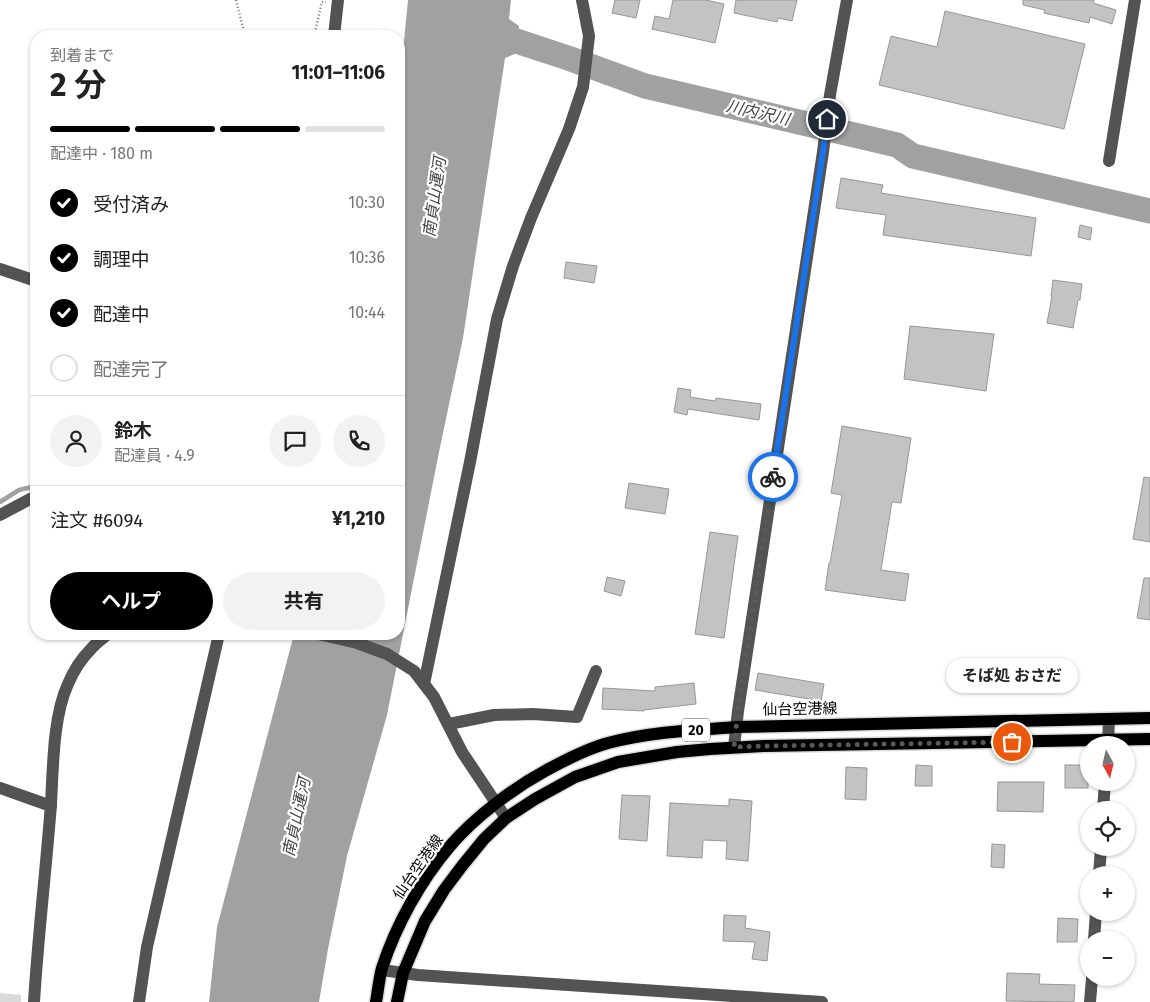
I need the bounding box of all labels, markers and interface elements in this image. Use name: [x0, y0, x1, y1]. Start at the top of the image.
text: 到着まで: [50, 46, 114, 65]
text: 11:01–11:06: [291, 61, 385, 84]
text: 2 分: [50, 66, 106, 104]
water label: 川内沢川: [725, 96, 793, 129]
pin: [806, 98, 848, 140]
icon: home: [813, 105, 841, 133]
text: 配達中 · 180 m: [50, 144, 153, 163]
water label: 南貞山運河: [420, 153, 450, 238]
icon: check: [50, 189, 78, 217]
text: 受付済み: [93, 193, 169, 216]
text: 10:30: [348, 193, 385, 212]
icon: check: [50, 244, 78, 272]
text: 調理中: [93, 248, 150, 271]
text: 10:36: [349, 248, 385, 267]
icon: check: [50, 299, 78, 327]
text: 配達中: [93, 303, 150, 326]
text: 10:44: [348, 303, 385, 322]
text: 配達完了: [93, 358, 169, 381]
button: person: [50, 415, 102, 467]
button: chat: [269, 415, 321, 467]
button: phone: [333, 415, 385, 467]
text: 鈴木: [114, 419, 152, 442]
text: 配達員 · 4.9: [114, 446, 195, 465]
courier: [748, 452, 798, 502]
icon: bike: [759, 463, 787, 491]
text: ¥1,210: [332, 507, 385, 530]
text: 注文 #6094: [50, 509, 143, 532]
button: ヘルプ: [50, 572, 213, 630]
button: 共有: [223, 572, 385, 630]
callout: そば処 おさだ: [946, 657, 1078, 692]
text: そば処 おさだ: [962, 666, 1062, 685]
street label: 仙台空港線: [762, 699, 838, 719]
road number: 20: [682, 718, 710, 742]
pin: [991, 721, 1033, 763]
icon: bag: [998, 728, 1026, 756]
north arrow: [1080, 736, 1135, 791]
map controls: [1080, 736, 1135, 986]
water label: 南貞山運河: [279, 773, 315, 858]
button: locate: [1080, 801, 1135, 856]
street label: 仙台空港線: [389, 831, 447, 903]
button: +: [1080, 866, 1135, 921]
button: −: [1080, 931, 1135, 986]

